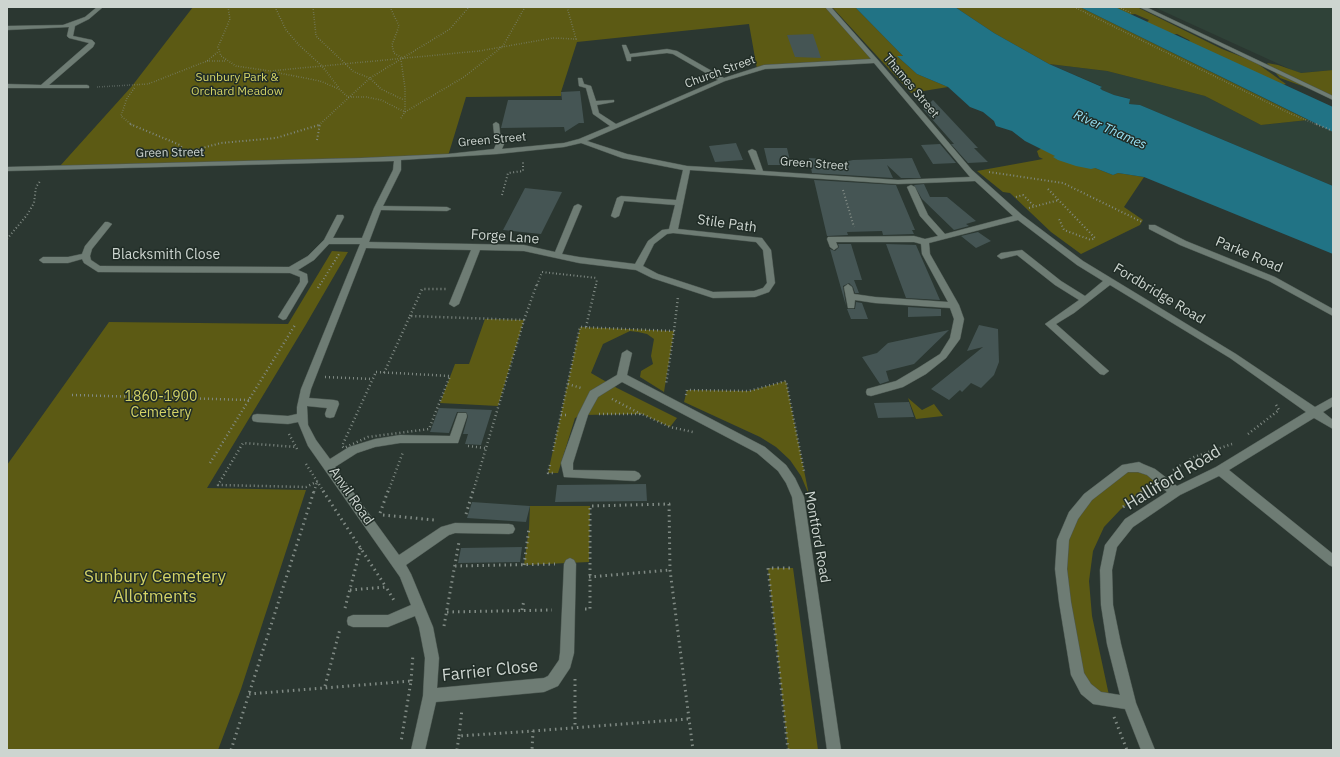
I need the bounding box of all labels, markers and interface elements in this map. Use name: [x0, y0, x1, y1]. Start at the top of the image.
street label: Thames Street: [880, 51, 942, 121]
street label: Church Street: [683, 53, 757, 91]
park label: Sunbury Park & Orchard Meadow: [191, 71, 283, 99]
water label: River Thames: [1071, 107, 1149, 153]
street label: Green Street: [457, 130, 527, 150]
street label: Green Street: [136, 145, 204, 161]
street label: Green Street: [779, 154, 849, 174]
street label: Stile Path: [696, 212, 758, 236]
street label: Forge Lane: [470, 226, 540, 248]
street label: Parke Road: [1213, 233, 1285, 277]
street label: Blacksmith Close: [112, 247, 220, 263]
street label: Fordbridge Road: [1110, 260, 1208, 328]
park label: 1860-1900 Cemetery: [125, 389, 197, 422]
street label: Halliford Road: [1121, 441, 1225, 515]
street label: Anvil Road: [325, 464, 377, 528]
street label: Montford Road: [801, 490, 833, 584]
park label: Sunbury Cemetery Allotments: [84, 567, 226, 607]
street label: Farrier Close: [441, 656, 539, 686]

